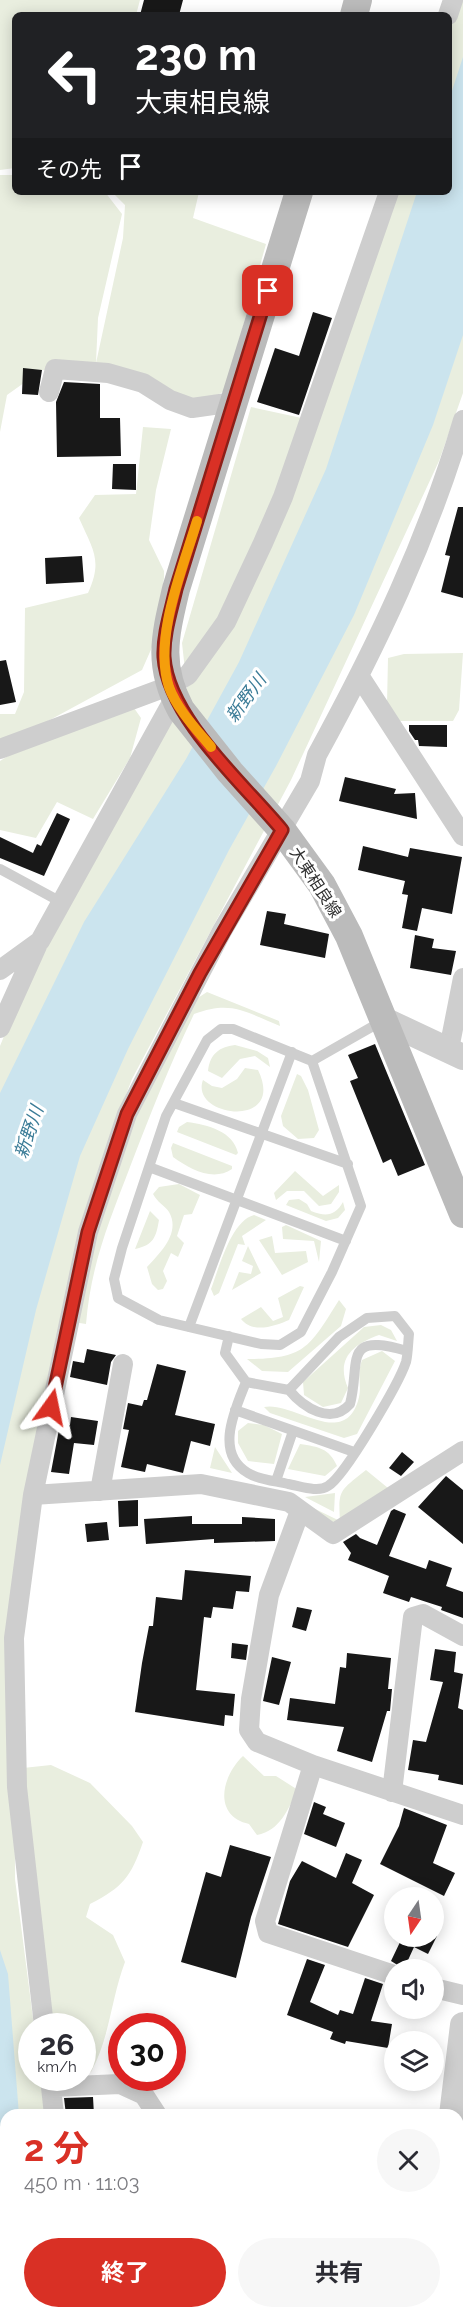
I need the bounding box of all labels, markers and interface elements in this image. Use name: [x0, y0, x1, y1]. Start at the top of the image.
text: 230 m: [135, 31, 257, 80]
icon: left: [36, 36, 114, 114]
text: 大東相良線: [135, 87, 270, 118]
icon: arrive: [114, 150, 147, 183]
text: その先: [36, 156, 102, 182]
pin: [242, 265, 293, 316]
icon: arrive: [251, 274, 284, 307]
water label: 新野川: [221, 668, 271, 726]
street label: 大東相良線: [286, 844, 345, 921]
water label: 新野川: [10, 1101, 48, 1161]
position arrow: [19, 1375, 83, 1439]
north arrow: [384, 1887, 444, 1947]
map controls: [384, 1887, 444, 2091]
button: sound: [384, 1959, 444, 2019]
speed limit sign: 30: [108, 2013, 186, 2091]
text: 26: [39, 2027, 75, 2062]
button: layers: [384, 2031, 444, 2091]
text: km/h: [37, 2058, 77, 2076]
text: 2 分: [24, 2127, 89, 2169]
button: close: [377, 2129, 440, 2192]
text: 450 m · 11:03: [24, 2171, 139, 2195]
button: 終了: [24, 2238, 226, 2307]
button: 共有: [238, 2238, 440, 2307]

